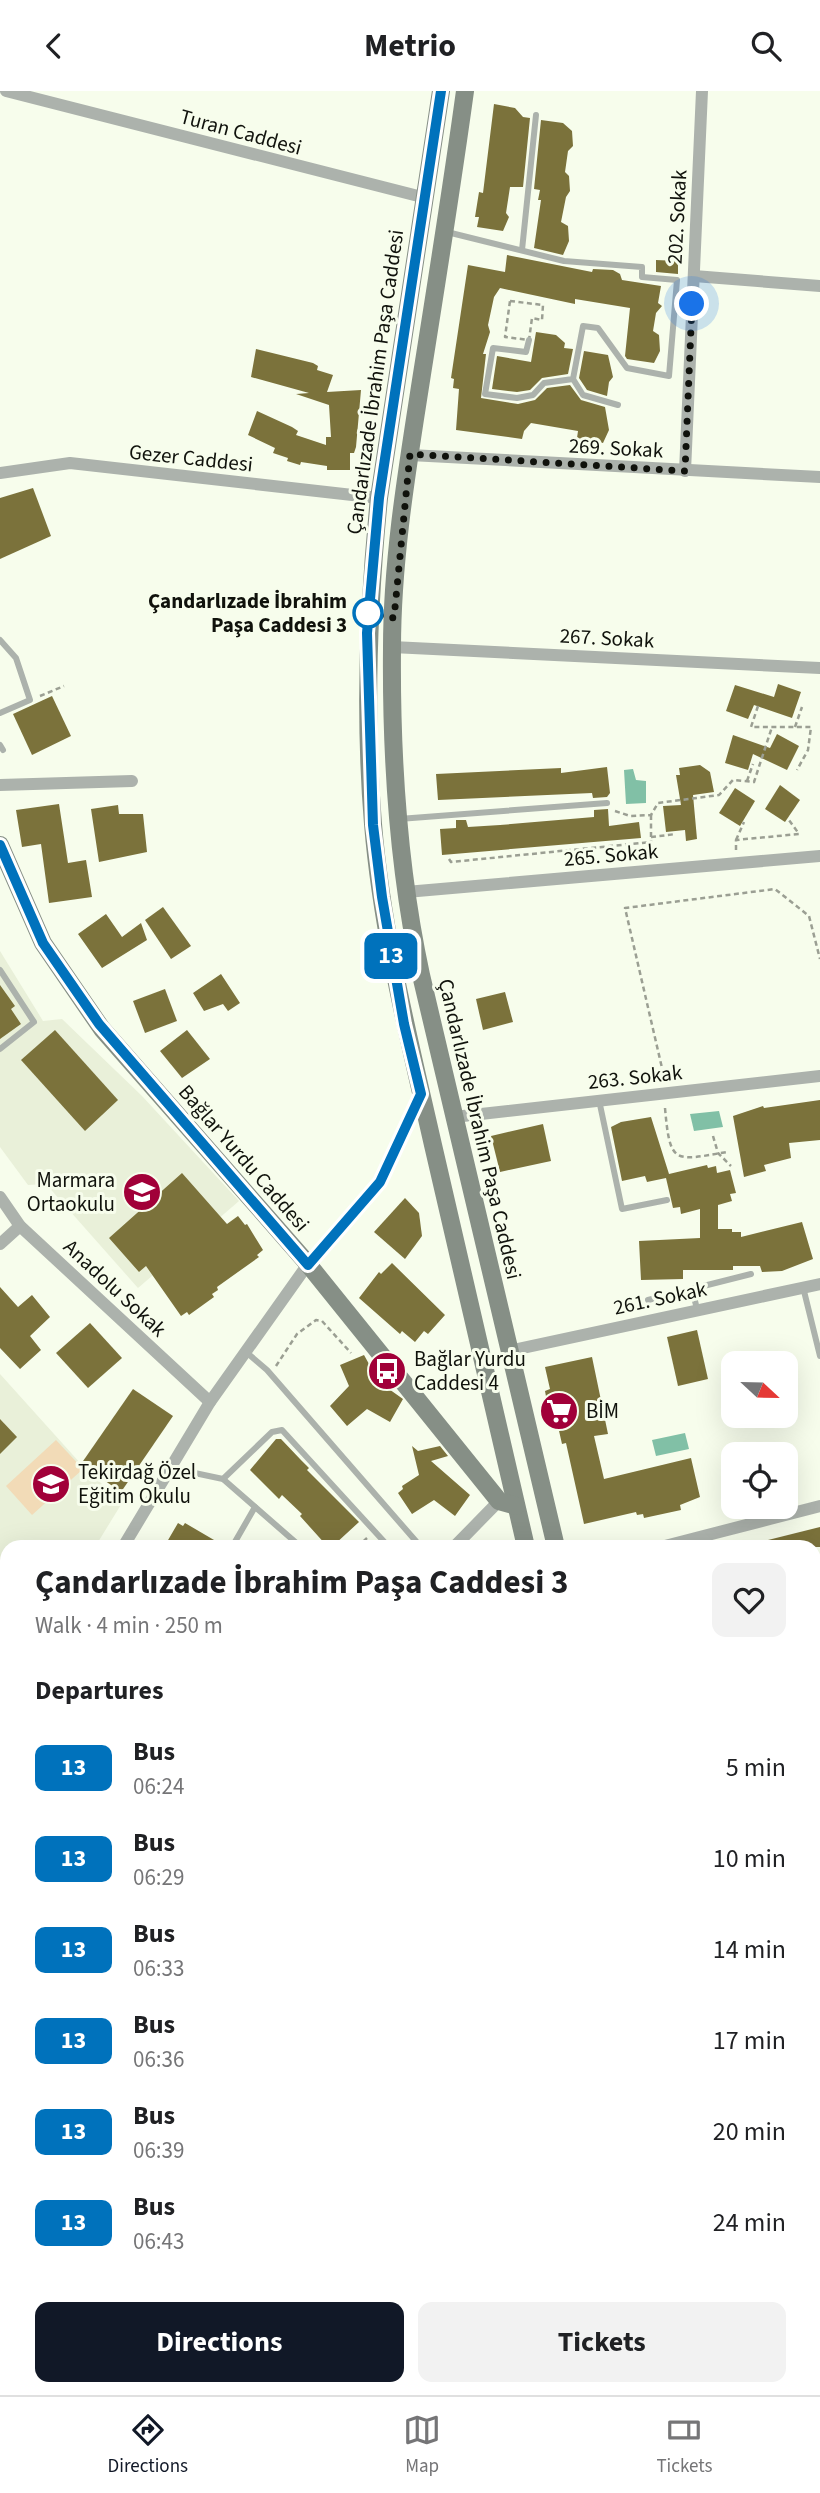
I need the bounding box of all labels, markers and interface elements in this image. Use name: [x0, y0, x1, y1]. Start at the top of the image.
text: Metrio: [364, 23, 456, 69]
icon: back: [35, 27, 73, 65]
icon: search: [747, 27, 785, 65]
street label: Turan Caddesi: [177, 101, 305, 163]
street label: 202. Sokak: [660, 168, 694, 265]
street label: Çandarlızade İbrahim Paşa Caddesi: [339, 228, 411, 536]
your location: [674, 286, 709, 321]
street label: 269. Sokak: [568, 431, 665, 465]
street label: Gezer Caddesi: [128, 437, 254, 479]
place label: Çandarlızade İbrahim Paşa Caddesi 3: [148, 586, 347, 640]
marker: Çandarlızade İbrahim Paşa Caddesi 3: [353, 598, 383, 628]
street label: 267. Sokak: [559, 621, 656, 655]
street label: 265. Sokak: [563, 836, 660, 874]
line badge: 13: [360, 933, 422, 979]
text: 13: [378, 938, 404, 973]
street label: Çandarlızade İbrahim Paşa Caddesi: [431, 976, 529, 1282]
street label: 263. Sokak: [586, 1057, 684, 1097]
street label: Bağlar Yurdu Caddesi: [172, 1078, 316, 1238]
place label: Marmara Ortaokulu: [27, 1165, 115, 1219]
school or university icon: Marmara Ortaokulu: [121, 1171, 163, 1213]
street label: Anadolu Sokak: [57, 1232, 174, 1344]
street label: 261. Sokak: [611, 1273, 710, 1322]
place label: Bağlar Yurdu Caddesi 4: [414, 1344, 526, 1398]
bus stop icon: Bağlar Yurdu Caddesi 4: [366, 1350, 408, 1392]
north arrow: [721, 1351, 798, 1428]
map controls: [721, 1351, 798, 1519]
supermarket icon: BİM: [538, 1390, 580, 1432]
place label: BİM: [586, 1396, 619, 1426]
button: locate: [721, 1442, 798, 1519]
place label: Tekirdağ Özel Eğitim Okulu: [78, 1457, 196, 1511]
school or university icon: Tekirdağ Özel Eğitim Okulu: [30, 1463, 72, 1505]
text: Çandarlızade İbrahim Paşa Caddesi 3: [35, 1559, 568, 1606]
button: heart: [712, 1563, 786, 1637]
text: Walk · 4 min · 250 m: [35, 1609, 223, 1642]
text: Departures: [35, 1672, 163, 1709]
text: Bus: [133, 1733, 175, 1770]
text: 5 min: [726, 1749, 786, 1786]
text: 13: [61, 1750, 86, 1785]
text: 06:24: [133, 1770, 184, 1803]
text: Bus: [133, 1824, 175, 1861]
text: 10 min: [713, 1840, 786, 1877]
text: 13: [61, 1841, 86, 1876]
text: 06:29: [133, 1861, 184, 1894]
text: Bus: [133, 1915, 175, 1952]
text: 14 min: [713, 1931, 786, 1968]
text: 13: [61, 1932, 86, 1967]
text: 06:33: [133, 1952, 184, 1985]
text: Bus: [133, 2006, 175, 2043]
text: 17 min: [713, 2022, 786, 2059]
text: 13: [61, 2023, 86, 2058]
text: 06:36: [133, 2043, 184, 2076]
text: Bus: [133, 2097, 175, 2134]
text: 20 min: [713, 2113, 786, 2150]
text: 13: [61, 2114, 86, 2149]
text: 06:39: [133, 2134, 184, 2167]
text: Bus: [133, 2188, 175, 2225]
text: 24 min: [713, 2204, 786, 2241]
text: 13: [61, 2205, 86, 2240]
text: 06:43: [133, 2225, 184, 2258]
button: Directions: [35, 2302, 404, 2382]
button: Tickets: [418, 2302, 786, 2382]
tab: Directions: [108, 2411, 188, 2480]
tab: Map: [403, 2411, 441, 2480]
tab: Tickets: [656, 2411, 712, 2480]

